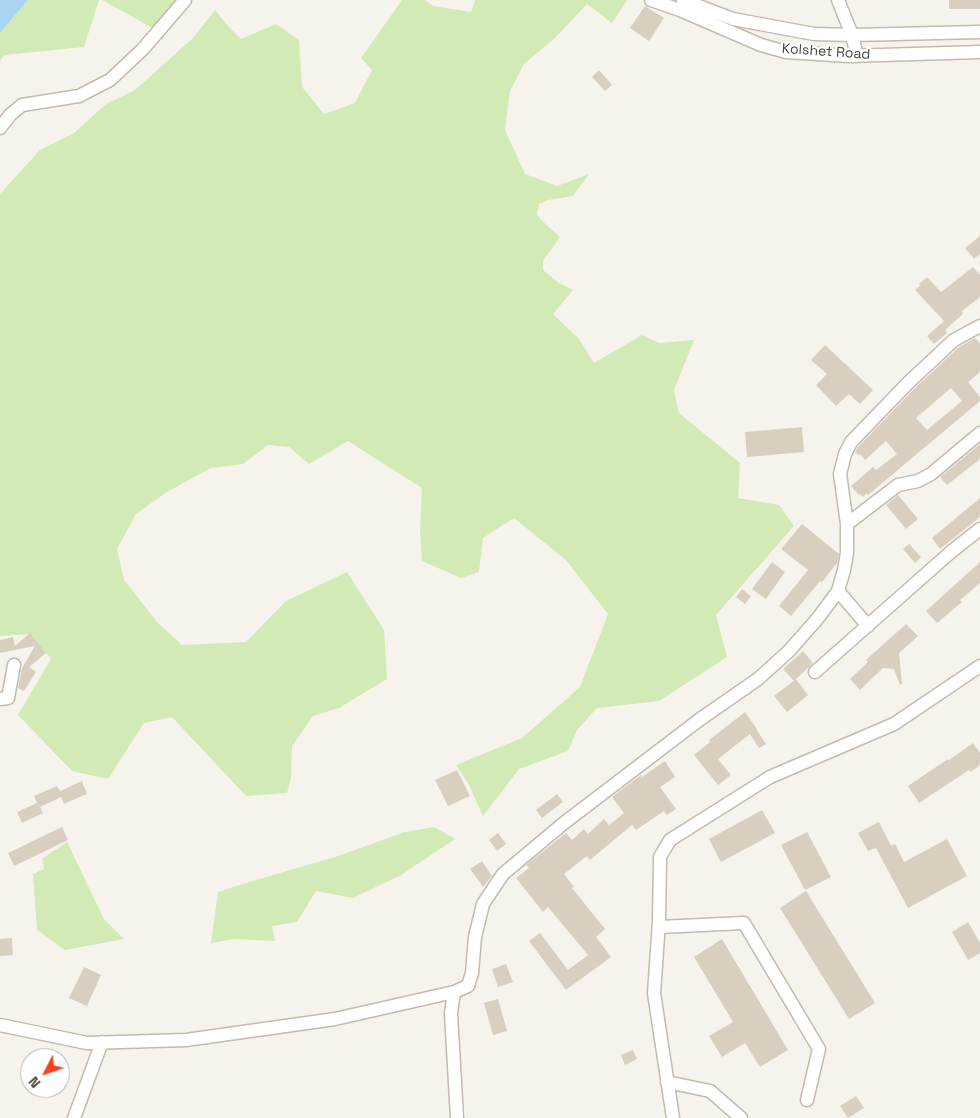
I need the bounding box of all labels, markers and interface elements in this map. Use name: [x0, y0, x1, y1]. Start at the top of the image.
street label: Kolshet Road: [781, 41, 871, 63]
north arrow: [20, 1048, 70, 1098]
text: N: [25, 1073, 44, 1092]

